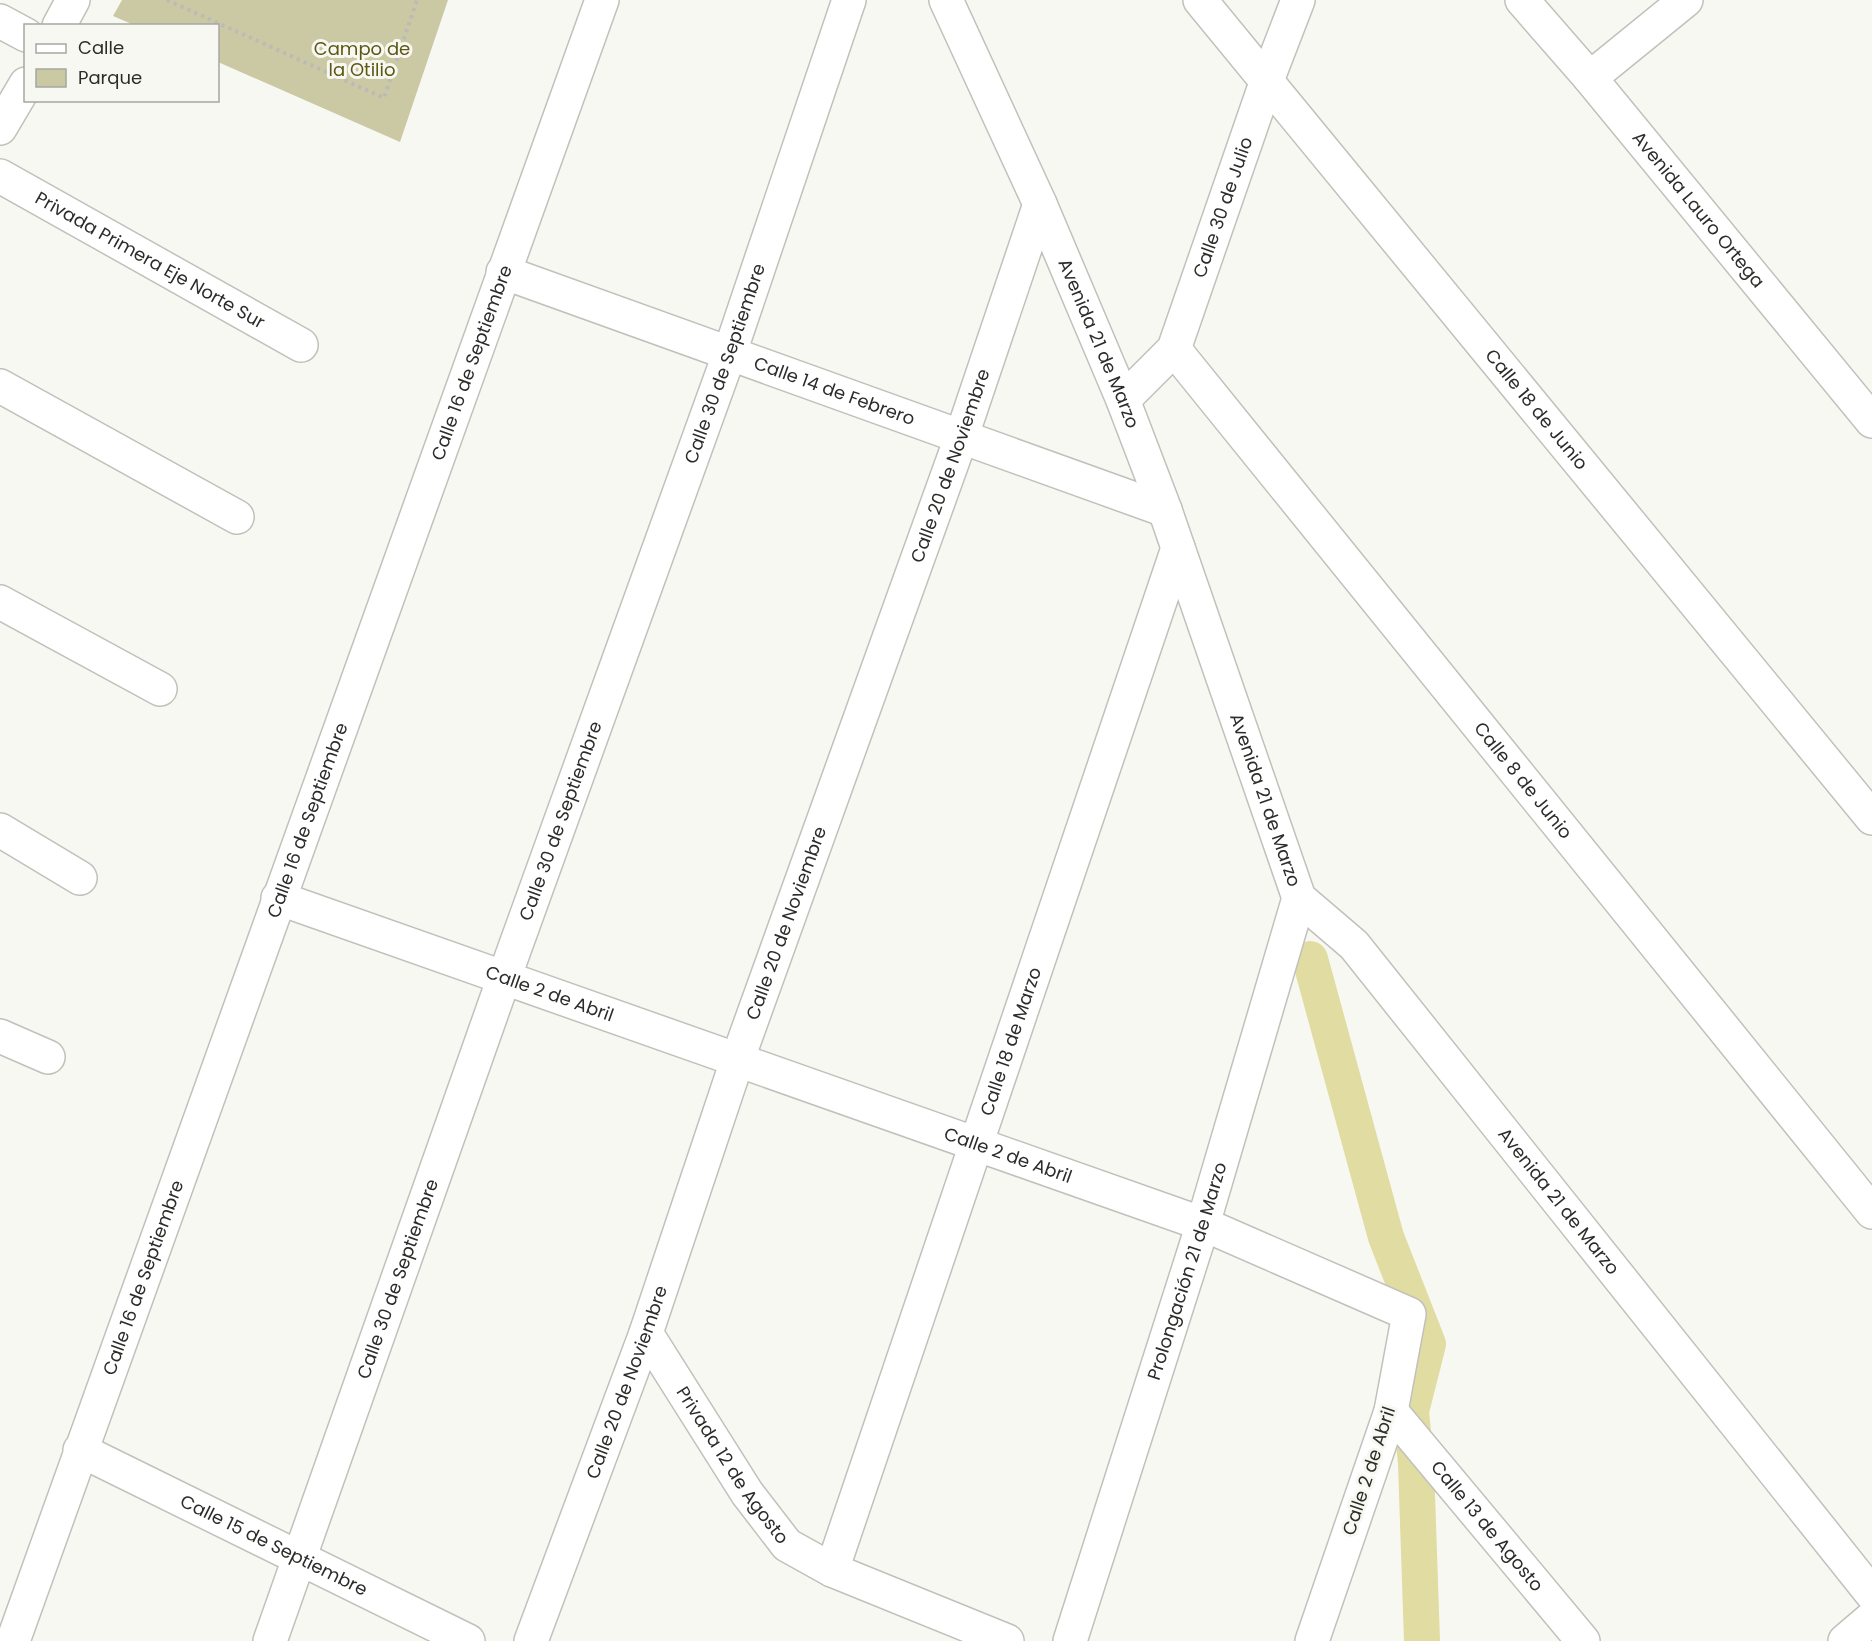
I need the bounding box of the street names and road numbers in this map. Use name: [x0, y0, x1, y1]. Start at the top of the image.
street label: Avenida Lauro Ortega: [1627, 126, 1771, 293]
street label: Calle 30 de Julio: [1187, 133, 1258, 281]
street label: Privada Primera Eje Norte Sur: [31, 185, 270, 334]
street label: Avenida 21 de Marzo: [1053, 255, 1146, 432]
street label: Calle 30 de Septiembre: [678, 260, 771, 467]
street label: Calle 16 de Septiembre: [425, 262, 518, 464]
street label: Calle 18 de Junio: [1480, 343, 1594, 475]
street label: Calle 14 de Febrero: [750, 350, 918, 431]
street label: Calle 20 de Noviembre: [904, 365, 996, 566]
street label: Avenida 21 de Marzo: [1224, 710, 1307, 890]
street label: Calle 8 de Junio: [1468, 716, 1578, 844]
street label: Calle 30 de Septiembre: [513, 718, 608, 924]
street label: Calle 16 de Septiembre: [261, 719, 354, 921]
street label: Calle 20 de Noviembre: [740, 823, 832, 1023]
street label: Calle 2 de Abril: [482, 959, 617, 1027]
street label: Calle 18 de Marzo: [974, 964, 1047, 1119]
street label: Calle 2 de Abril: [941, 1121, 1076, 1189]
street label: Avenida 21 de Marzo: [1493, 1122, 1625, 1280]
street label: Prolongación 21 de Marzo: [1141, 1159, 1233, 1383]
street label: Calle 30 de Septiembre: [351, 1175, 444, 1382]
street label: Calle 16 de Septiembre: [96, 1176, 189, 1379]
street label: Calle 20 de Noviembre: [580, 1282, 673, 1482]
street label: Privada 12 de Agosto: [671, 1381, 795, 1549]
street label: Calle 2 de Abril: [1336, 1403, 1401, 1538]
street label: Calle 13 de Agosto: [1425, 1455, 1550, 1597]
street label: Calle 15 de Septiembre: [176, 1488, 372, 1602]

